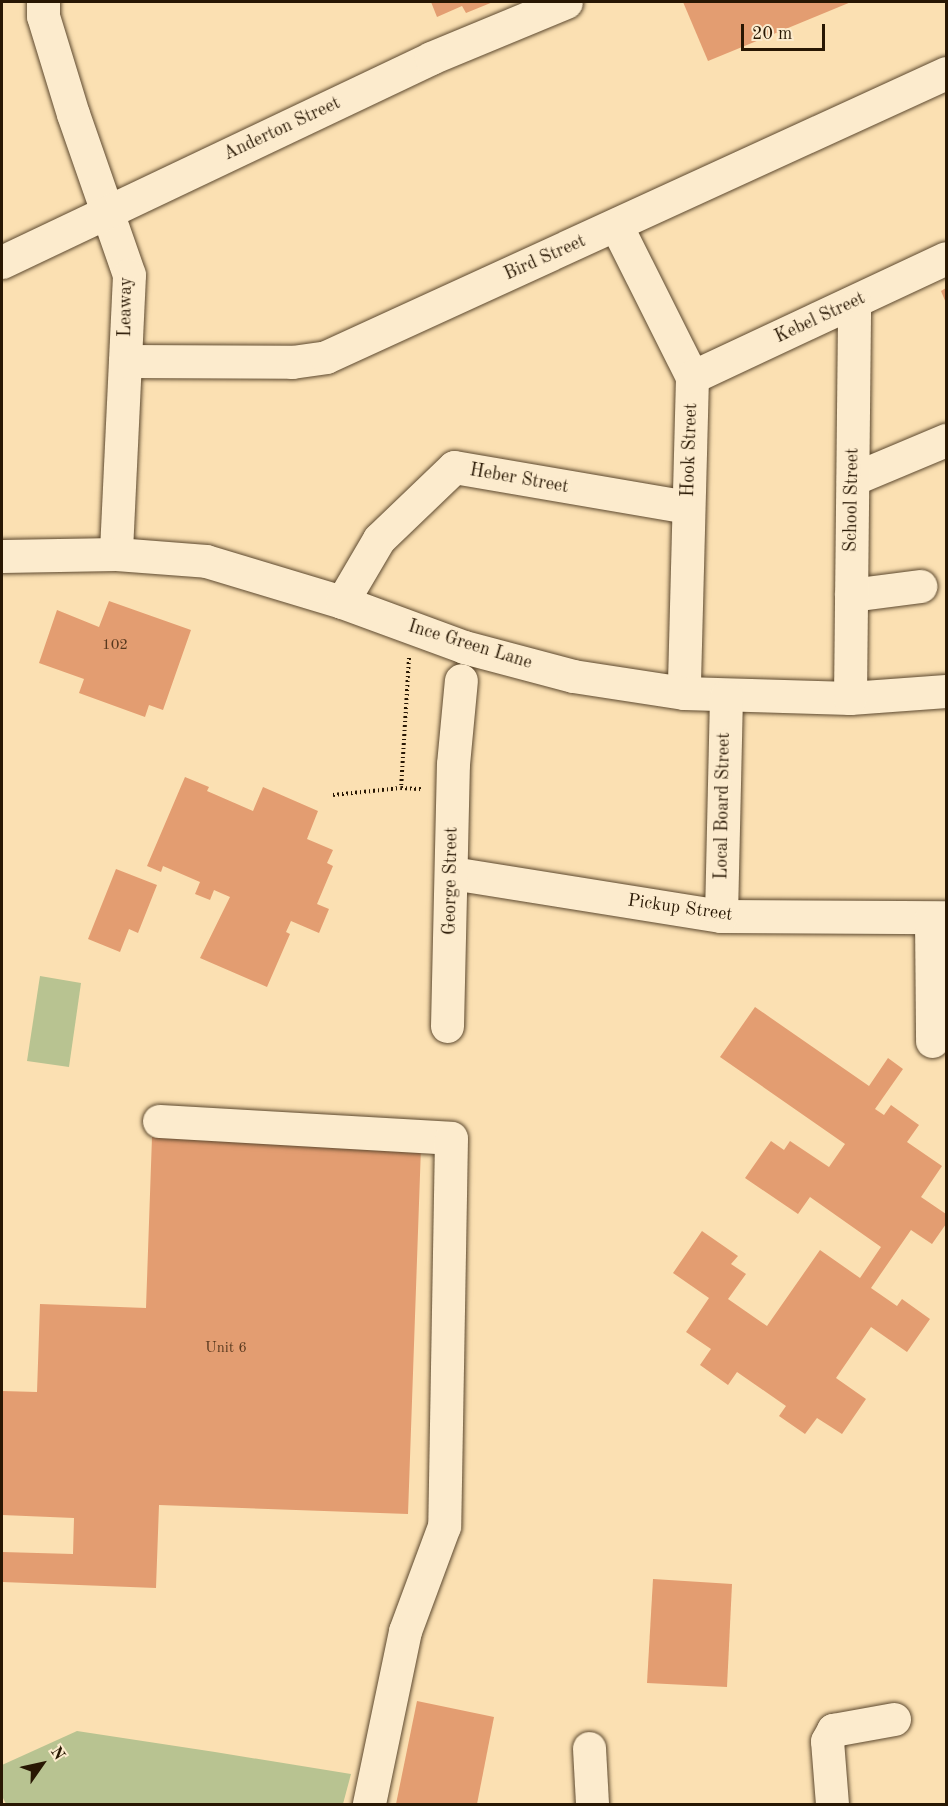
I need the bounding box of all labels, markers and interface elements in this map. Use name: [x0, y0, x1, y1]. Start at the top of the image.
scale bar: [744, 12, 828, 50]
text: 20 m: [752, 25, 792, 43]
street label: Anderton Street: [220, 93, 344, 165]
street label: Bird Street: [501, 230, 589, 286]
street label: Leaway: [115, 277, 137, 337]
street label: Kebel Street: [771, 288, 869, 348]
street label: Hook Street: [678, 403, 702, 497]
street label: School Street: [840, 448, 864, 552]
street label: Heber Street: [468, 460, 570, 498]
street label: Ince Green Lane: [405, 616, 535, 674]
house number: 102: [102, 637, 128, 655]
street label: Local Board Street: [711, 732, 735, 880]
street label: George Street: [439, 827, 463, 935]
street label: Pickup Street: [626, 890, 734, 926]
house number: Unit 6: [205, 1340, 247, 1358]
north arrow: [12, 1734, 72, 1794]
text: N: [47, 1744, 67, 1763]

